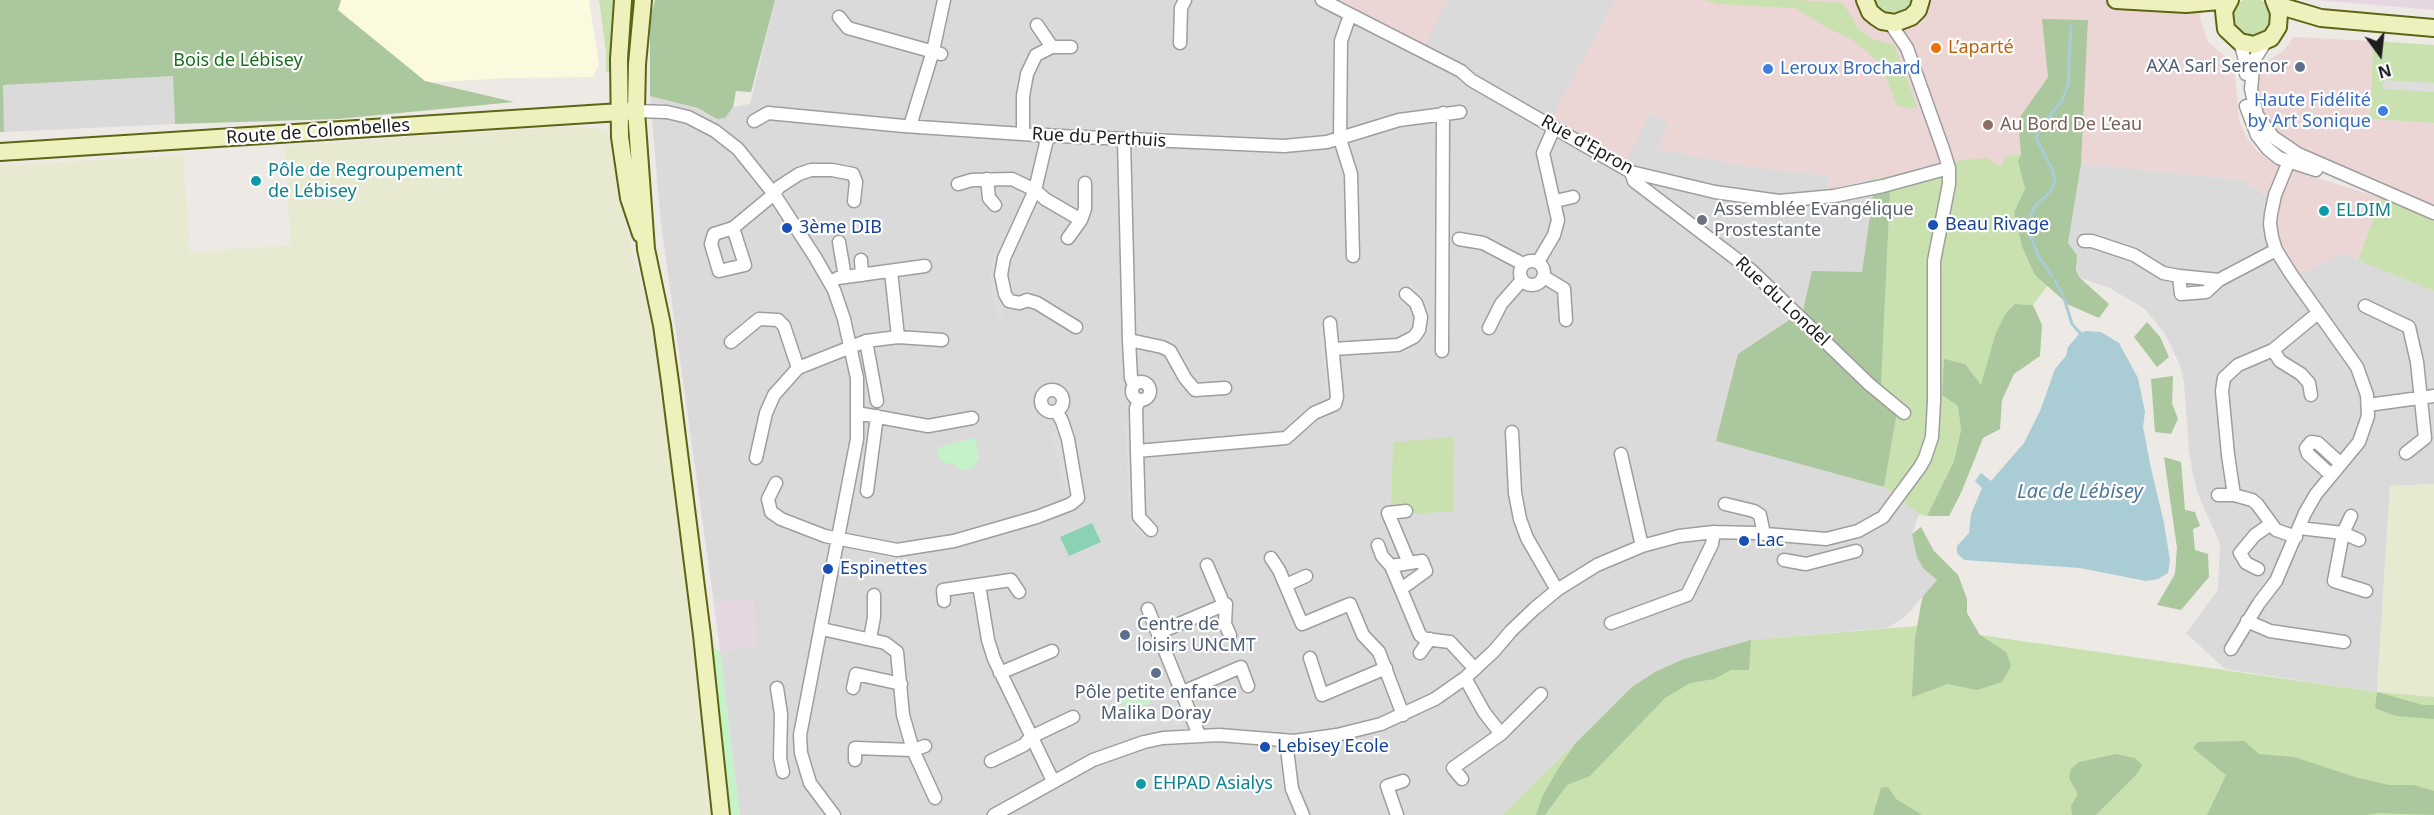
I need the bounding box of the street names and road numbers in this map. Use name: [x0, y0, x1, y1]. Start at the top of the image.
street label: Rue d'Epron: [1537, 111, 1637, 179]
street label: Route de Colombelles: [225, 115, 411, 149]
street label: Rue du Perthuis: [1031, 124, 1167, 152]
street label: Rue du Londel: [1730, 253, 1834, 351]

